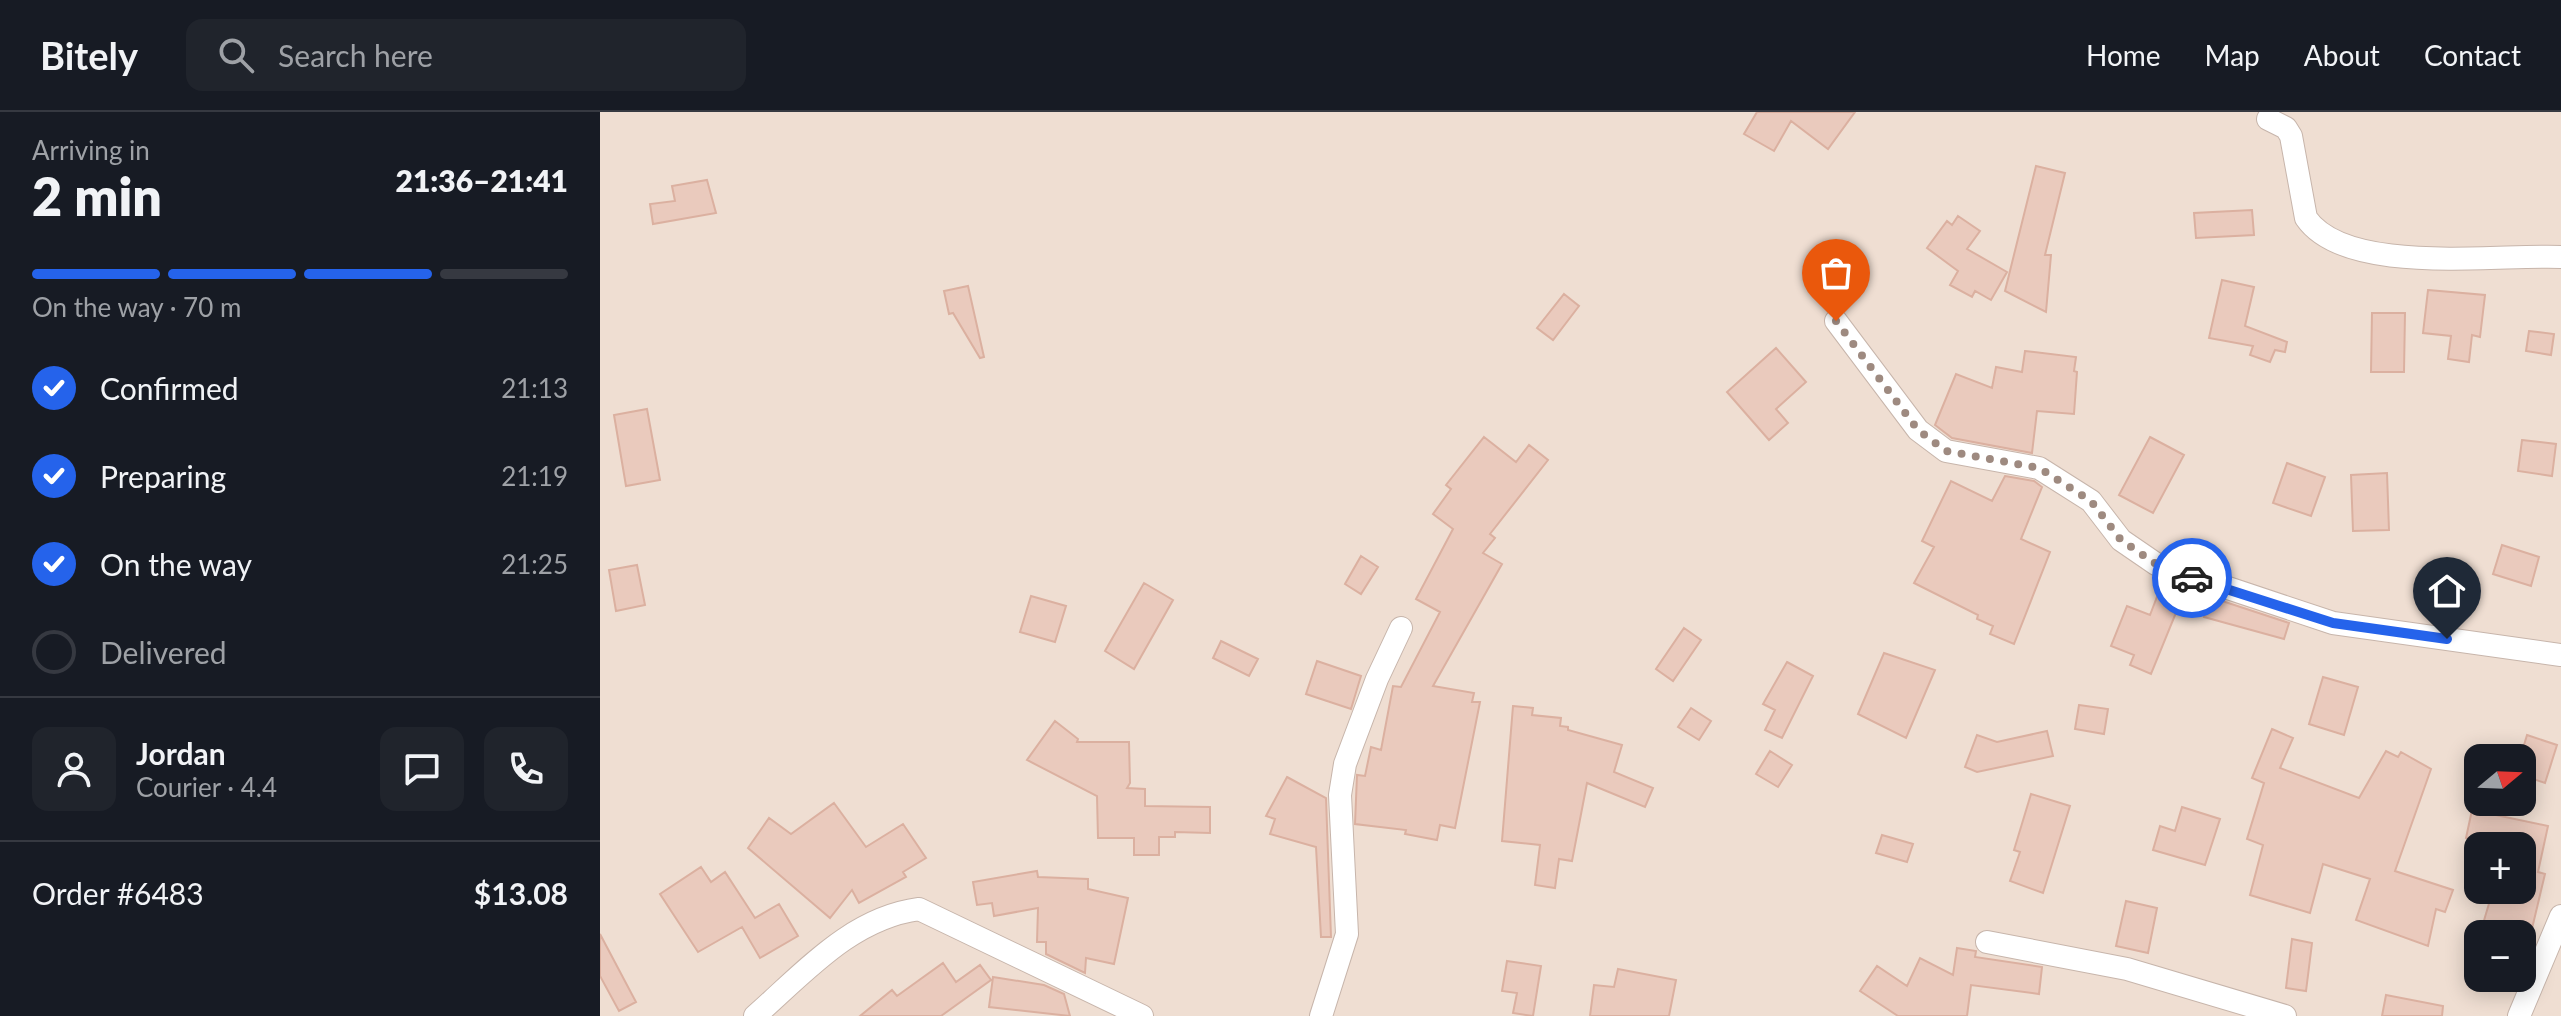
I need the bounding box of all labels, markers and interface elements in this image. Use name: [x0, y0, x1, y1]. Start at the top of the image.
search box: [186, 19, 746, 91]
text: Bitely: [40, 32, 138, 78]
icon: search: [214, 33, 258, 77]
text: Search here: [278, 37, 433, 73]
text: Home: [2086, 38, 2161, 72]
text: Map: [2205, 38, 2260, 72]
text: About: [2304, 38, 2380, 72]
text: Contact: [2424, 38, 2521, 72]
text: Arriving in: [32, 134, 150, 166]
text: 21:36–21:41: [395, 162, 568, 198]
text: 2 min: [32, 165, 162, 227]
pin: [1802, 239, 1870, 321]
icon: bag: [1814, 251, 1858, 295]
text: On the way · 70 m: [32, 291, 241, 323]
icon: check: [32, 366, 76, 410]
text: Confirmed: [100, 370, 239, 406]
text: 21:13: [501, 372, 568, 404]
icon: check: [32, 454, 76, 498]
text: Preparing: [100, 458, 226, 494]
text: 21:19: [501, 460, 568, 492]
courier: [2152, 538, 2232, 618]
icon: check: [32, 542, 76, 586]
text: On the way: [100, 546, 252, 582]
text: 21:25: [501, 548, 568, 580]
icon: car: [2170, 556, 2214, 600]
pin: [2413, 557, 2481, 639]
icon: home: [2425, 569, 2469, 613]
text: Delivered: [100, 634, 227, 670]
button: person: [32, 727, 116, 811]
button: chat: [380, 727, 464, 811]
button: phone: [484, 727, 568, 811]
text: Jordan: [136, 735, 226, 771]
north arrow: [2464, 744, 2536, 816]
map controls: [2464, 744, 2536, 992]
text: Courier · 4.4: [136, 771, 277, 803]
button: +: [2464, 832, 2536, 904]
text: Order #6483: [32, 875, 204, 911]
text: $13.08: [474, 875, 568, 911]
button: −: [2464, 920, 2536, 992]

